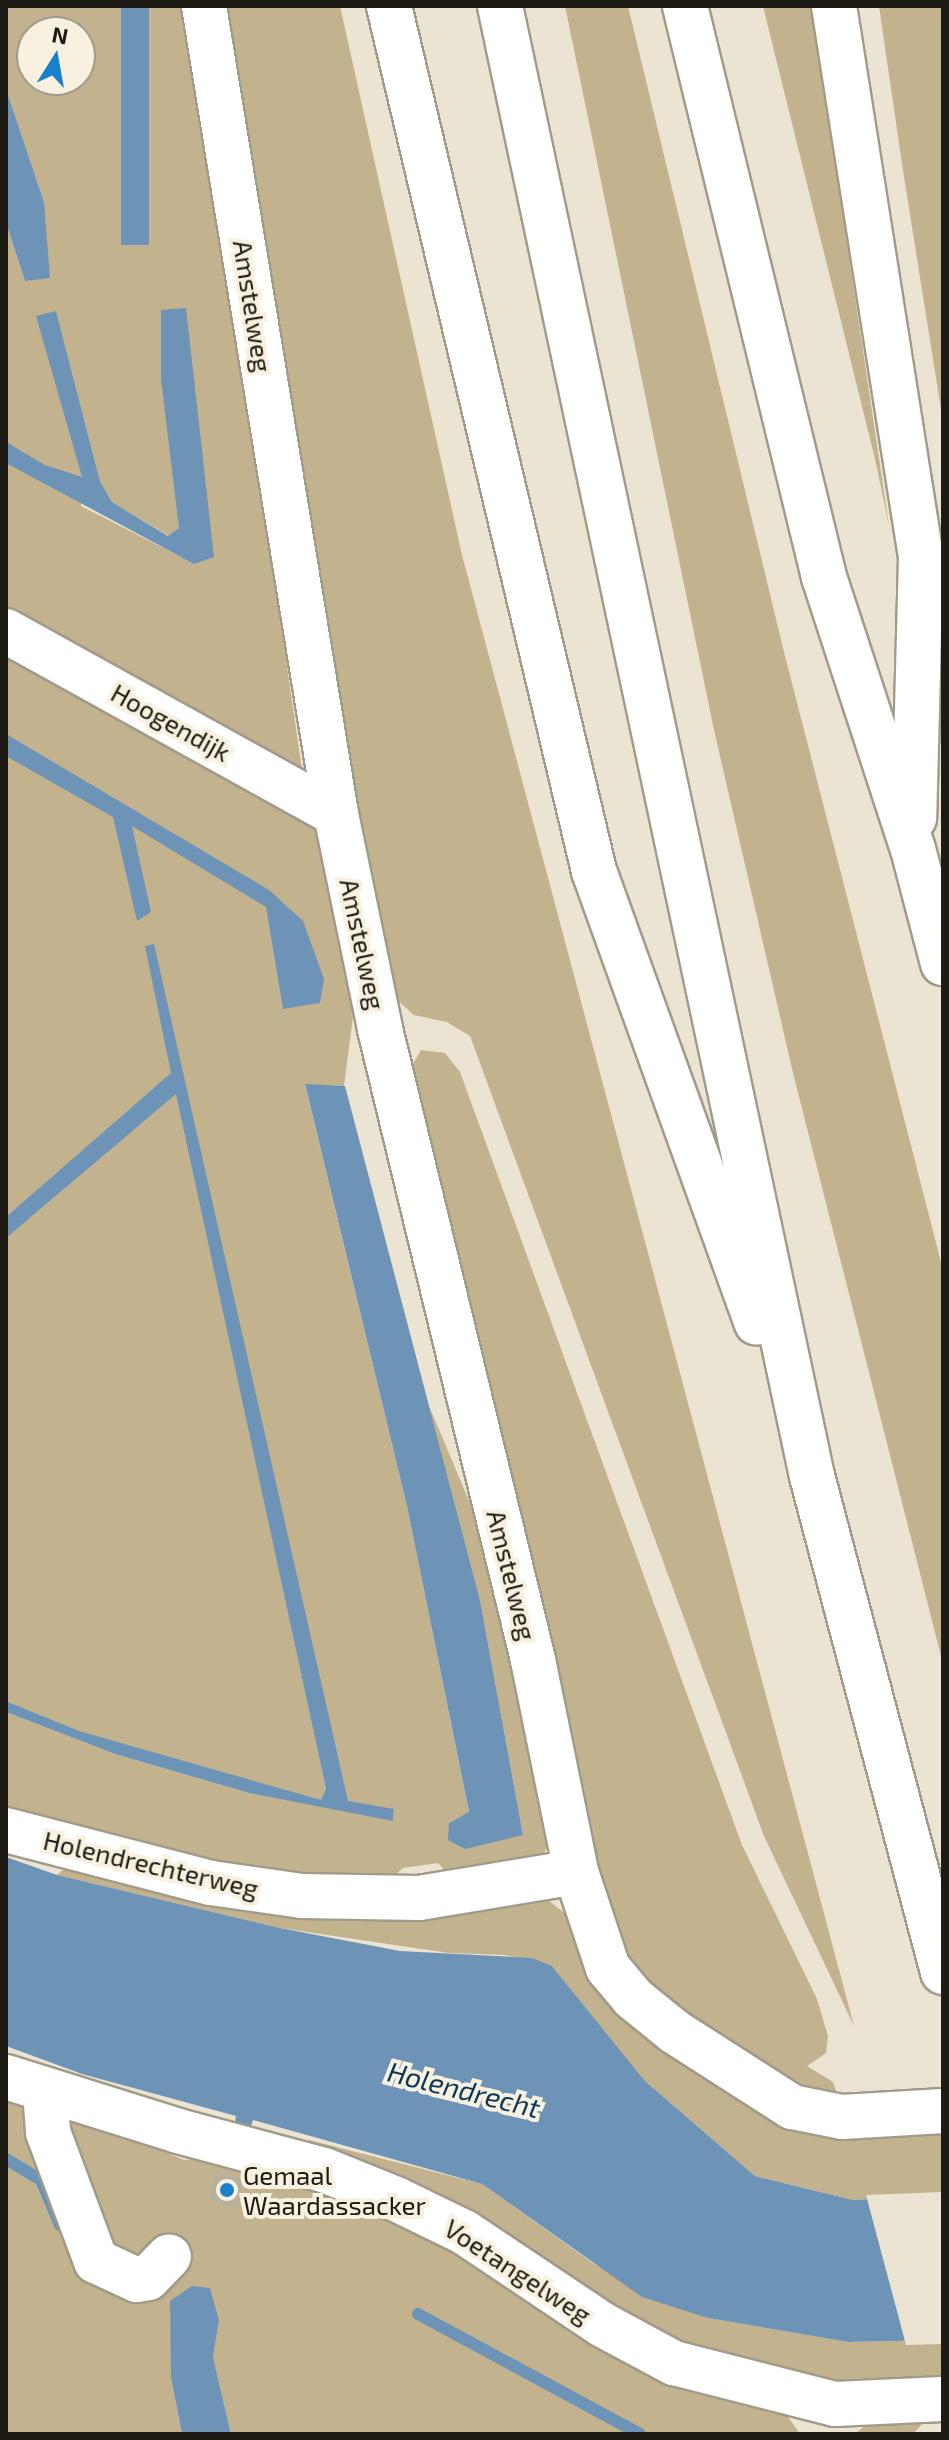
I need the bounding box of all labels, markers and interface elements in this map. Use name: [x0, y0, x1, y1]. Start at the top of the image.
north arrow: [16, 16, 96, 96]
text: N: [50, 20, 70, 49]
street label: Amstelweg: [227, 238, 279, 374]
street label: Hoogendijk: [106, 676, 236, 768]
street label: Amstelweg: [334, 876, 392, 1012]
street label: Amstelweg: [481, 1507, 543, 1643]
street label: Holendrechterweg: [40, 1824, 262, 1904]
water label: Holendrecht: [384, 2054, 544, 2124]
place label: Gemaal Waardassacker: [243, 2159, 426, 2220]
marker: Gemaal Waardassacker: [218, 2181, 236, 2199]
street label: Voetangelweg: [439, 2212, 597, 2330]

